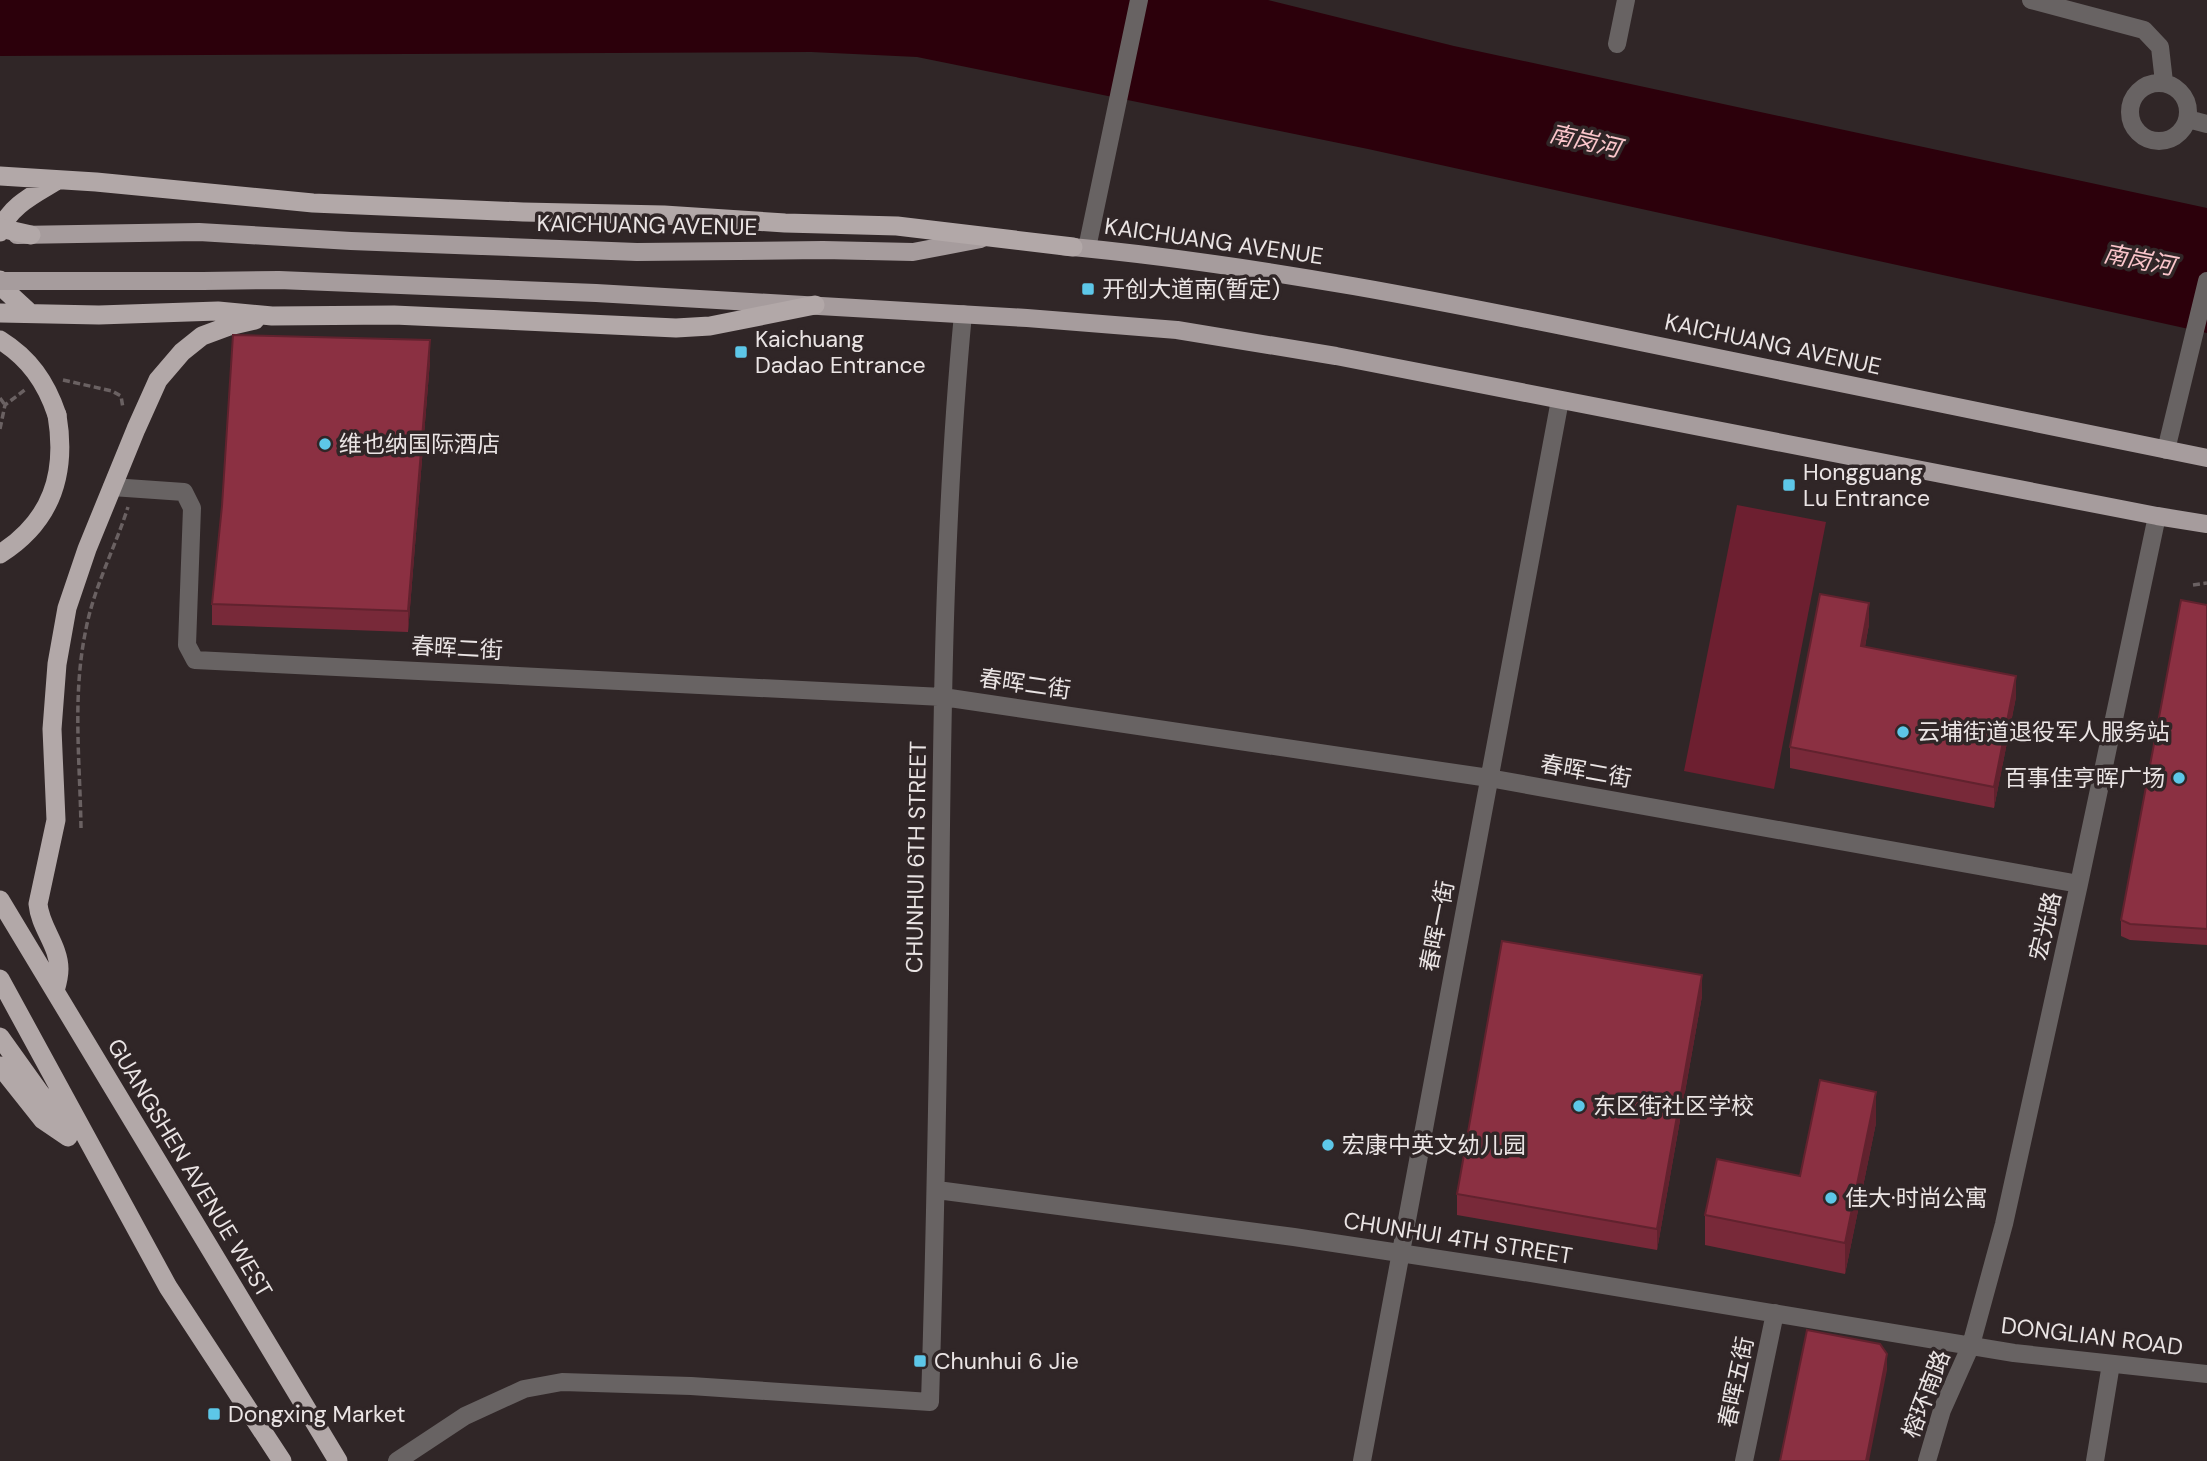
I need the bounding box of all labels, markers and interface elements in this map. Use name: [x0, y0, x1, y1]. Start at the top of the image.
water label: 南岗河: [1547, 117, 1628, 165]
street label: KAICHUANG AVENUE: [536, 208, 758, 242]
street label: KAICHUANG AVENUE: [1103, 211, 1325, 271]
water label: 南岗河: [2101, 237, 2181, 282]
place label: 开创大道南(暂定): [1102, 274, 1280, 304]
marker: 开创大道南(暂定): [1080, 281, 1096, 297]
street label: KAICHUANG AVENUE: [1662, 306, 1884, 382]
place label: Kaichuang Dadao Entrance: [755, 324, 926, 380]
marker: Kaichuang Dadao Entrance: [733, 344, 749, 360]
place label: 维也纳国际酒店: [339, 429, 500, 459]
marker: 维也纳国际酒店: [317, 436, 333, 452]
place label: Hongguang Lu Entrance: [1803, 457, 1930, 513]
marker: Hongguang Lu Entrance: [1781, 477, 1797, 493]
street label: 春晖二街: [410, 631, 504, 665]
street label: 春晖二街: [977, 663, 1073, 705]
place label: 云埔街道退役军人服务站: [1917, 717, 2170, 747]
marker: 云埔街道退役军人服务站: [1895, 724, 1911, 740]
street label: CHUNHUI 6TH STREET: [899, 741, 933, 973]
street label: 春晖二街: [1538, 748, 1634, 794]
place label: 百事佳亨晖广场: [2004, 763, 2165, 793]
marker: 百事佳亨晖广场: [2171, 770, 2187, 786]
street label: 春晖一街: [1413, 878, 1461, 974]
street label: 宏光路: [2023, 889, 2067, 963]
street label: GUANGSHEN AVENUE WEST: [101, 1033, 279, 1303]
place label: 东区街社区学校: [1593, 1091, 1754, 1121]
marker: 东区街社区学校: [1571, 1098, 1587, 1114]
place label: 宏康中英文幼儿园: [1342, 1130, 1526, 1160]
marker: 宏康中英文幼儿园: [1320, 1137, 1336, 1153]
place label: 佳大·时尚公寓: [1845, 1183, 1988, 1213]
marker: 佳大·时尚公寓: [1823, 1190, 1839, 1206]
street label: CHUNHUI 4TH STREET: [1341, 1205, 1575, 1271]
street label: DONGLIAN ROAD: [1999, 1310, 2185, 1362]
street label: 春晖五街: [1712, 1334, 1760, 1430]
place label: Chunhui 6 Jie: [934, 1346, 1079, 1376]
street label: 榕环南路: [1896, 1346, 1956, 1442]
marker: Chunhui 6 Jie: [912, 1353, 928, 1369]
place label: Dongxing Market: [228, 1399, 405, 1429]
marker: Dongxing Market: [206, 1406, 222, 1422]

